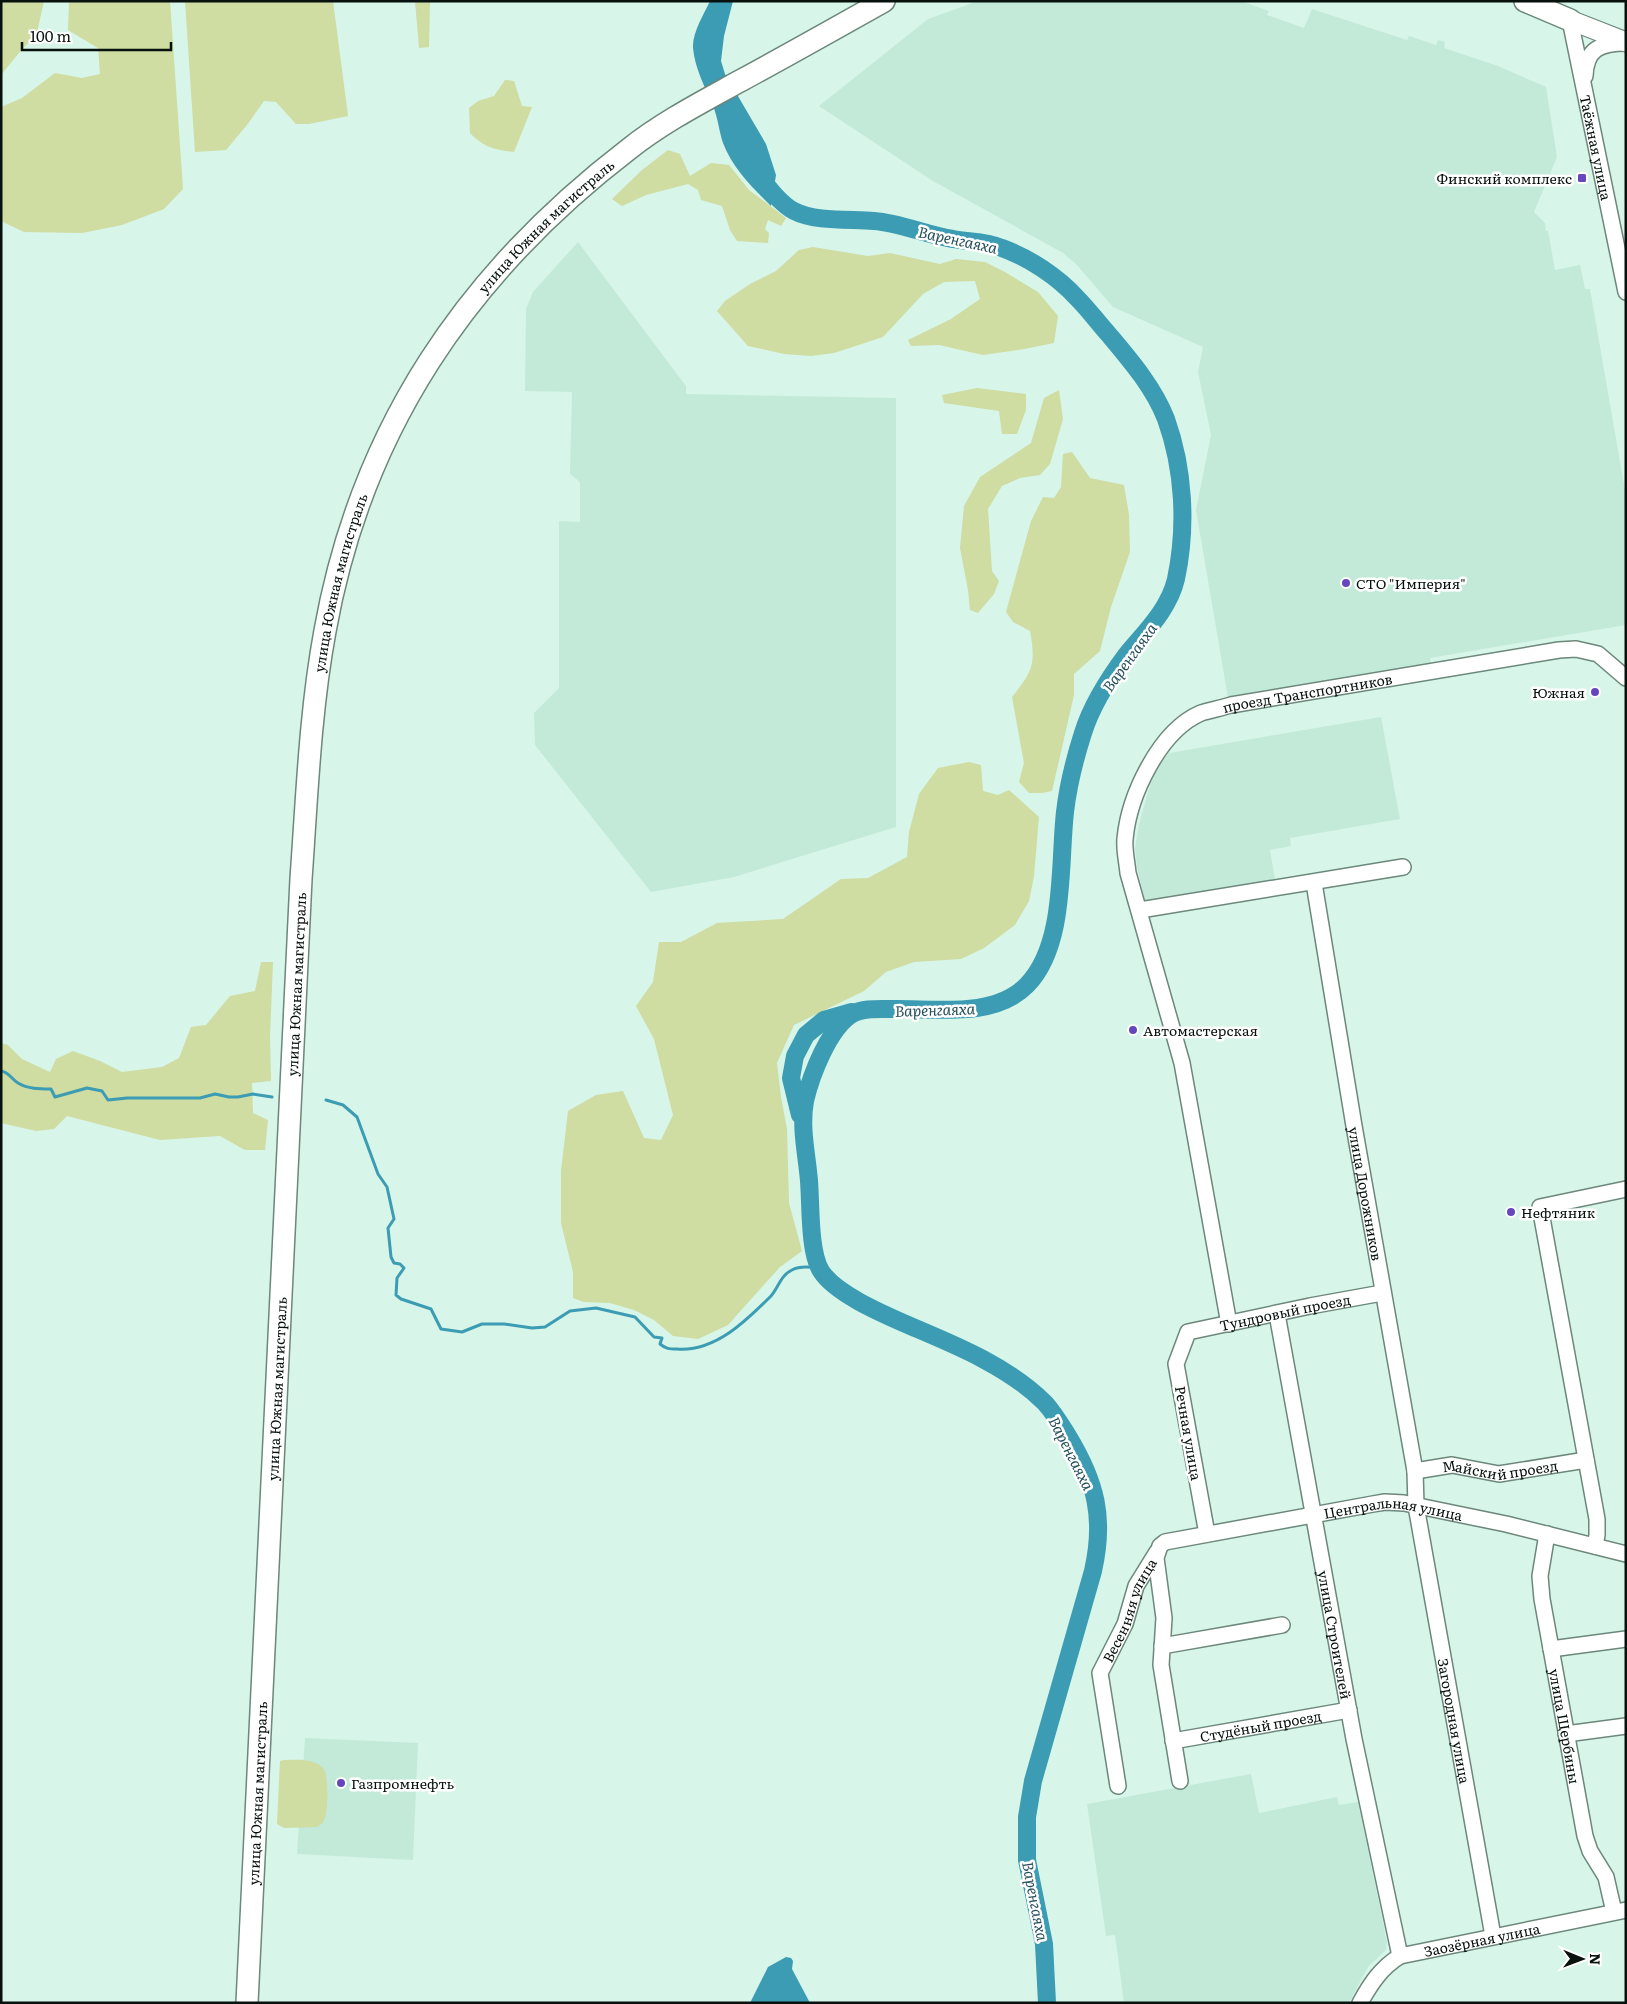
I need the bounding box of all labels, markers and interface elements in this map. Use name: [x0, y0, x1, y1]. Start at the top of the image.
scale bar: [22, 20, 171, 52]
text: 100 m: [30, 24, 71, 47]
street label: Таёжная улица: [1576, 93, 1617, 202]
street label: улица Южная магистраль: [473, 154, 619, 297]
place label: Финский комплекс: [1437, 168, 1572, 188]
marker: Финский комплекс: [1576, 172, 1588, 184]
water label: Варенгаяха: [916, 219, 1000, 259]
street label: улица Южная магистраль: [308, 490, 372, 673]
place label: СТО "Империя": [1356, 573, 1466, 593]
marker: СТО "Империя": [1340, 577, 1352, 589]
water label: Варенгаяха: [1096, 617, 1162, 696]
street label: проезд Транспортников: [1220, 668, 1394, 717]
place label: Южная: [1532, 682, 1585, 702]
marker: Южная: [1589, 686, 1601, 698]
street label: улица Южная магистраль: [282, 891, 310, 1077]
water label: Варенгаяха: [894, 996, 976, 1022]
place label: Автомастерская: [1143, 1020, 1258, 1040]
marker: Автомастерская: [1127, 1024, 1139, 1036]
street label: улица Дорожников: [1344, 1125, 1388, 1262]
place label: Нефтяник: [1521, 1202, 1596, 1222]
marker: Нефтяник: [1505, 1206, 1517, 1218]
street label: Тундровый проезд: [1217, 1289, 1352, 1335]
street label: улица Южная магистраль: [262, 1296, 291, 1481]
street label: Речная улица: [1171, 1384, 1207, 1482]
water label: Варенгаяха: [1044, 1412, 1101, 1494]
street label: Майский проезд: [1440, 1455, 1559, 1484]
street label: Центральная улица: [1322, 1492, 1465, 1525]
street label: Весенняя улица: [1097, 1554, 1161, 1666]
street label: улица Строителей: [1314, 1569, 1357, 1701]
street label: Загородная улица: [1433, 1657, 1476, 1786]
street label: улица Щербины: [1545, 1667, 1585, 1786]
street label: улица Южная магистраль: [243, 1701, 271, 1886]
street label: Студёный проезд: [1198, 1705, 1323, 1746]
place label: Газпромнефть: [351, 1773, 455, 1793]
marker: Газпромнефть: [335, 1777, 347, 1789]
water label: Варенгаяха: [1017, 1859, 1055, 1943]
street label: Заозёрная улица: [1422, 1918, 1542, 1961]
north arrow: [1557, 1934, 1607, 1984]
text: N: [1586, 1953, 1606, 1966]

